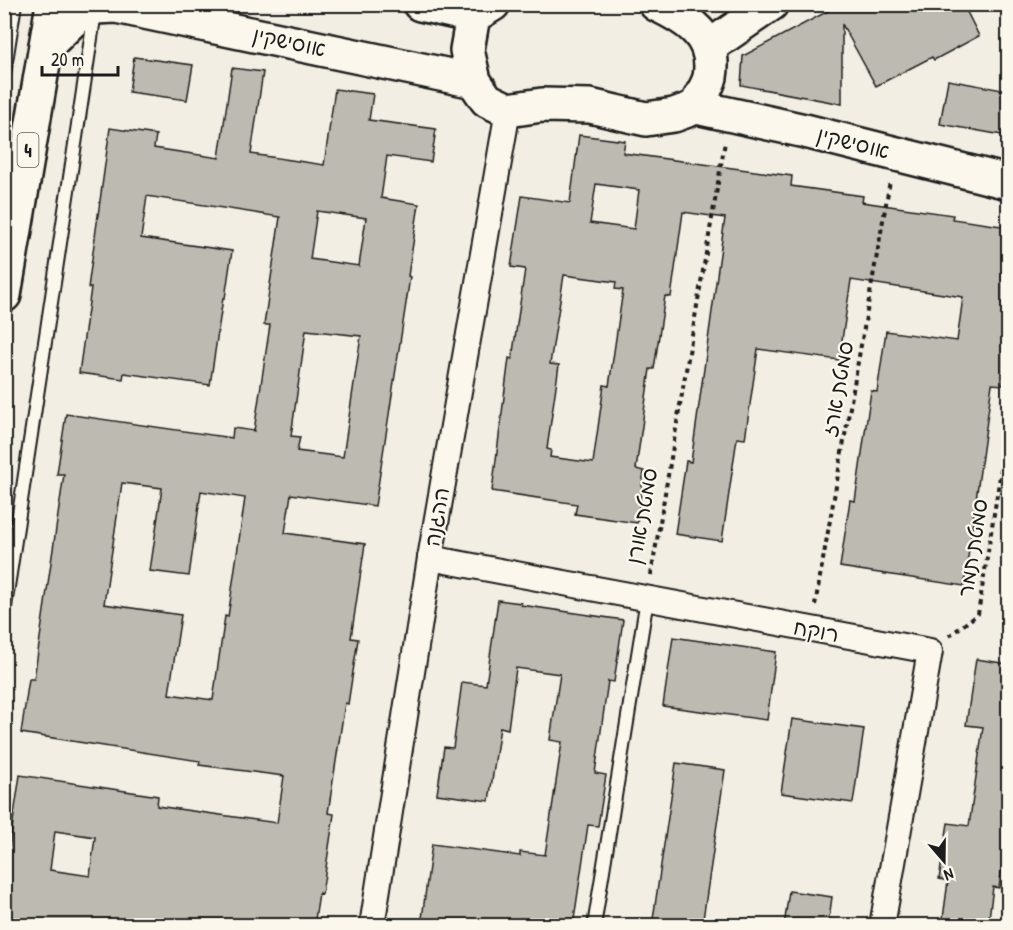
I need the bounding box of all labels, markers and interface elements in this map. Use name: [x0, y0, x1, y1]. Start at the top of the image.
street label: אוסישקין: [250, 20, 328, 63]
scale bar: [42, 39, 118, 77]
text: 20 m: [51, 47, 84, 72]
street label: אוסישקין: [814, 120, 892, 166]
road number: 4: [18, 133, 38, 167]
street label: סמטת ארז: [815, 339, 860, 439]
street label: סמטת אורן: [619, 466, 664, 566]
street label: ההגנה: [417, 485, 456, 549]
street label: סמטת תמר: [950, 497, 995, 599]
street label: רוקח: [791, 612, 841, 649]
north arrow: [914, 831, 974, 891]
text: N: [941, 863, 957, 887]

